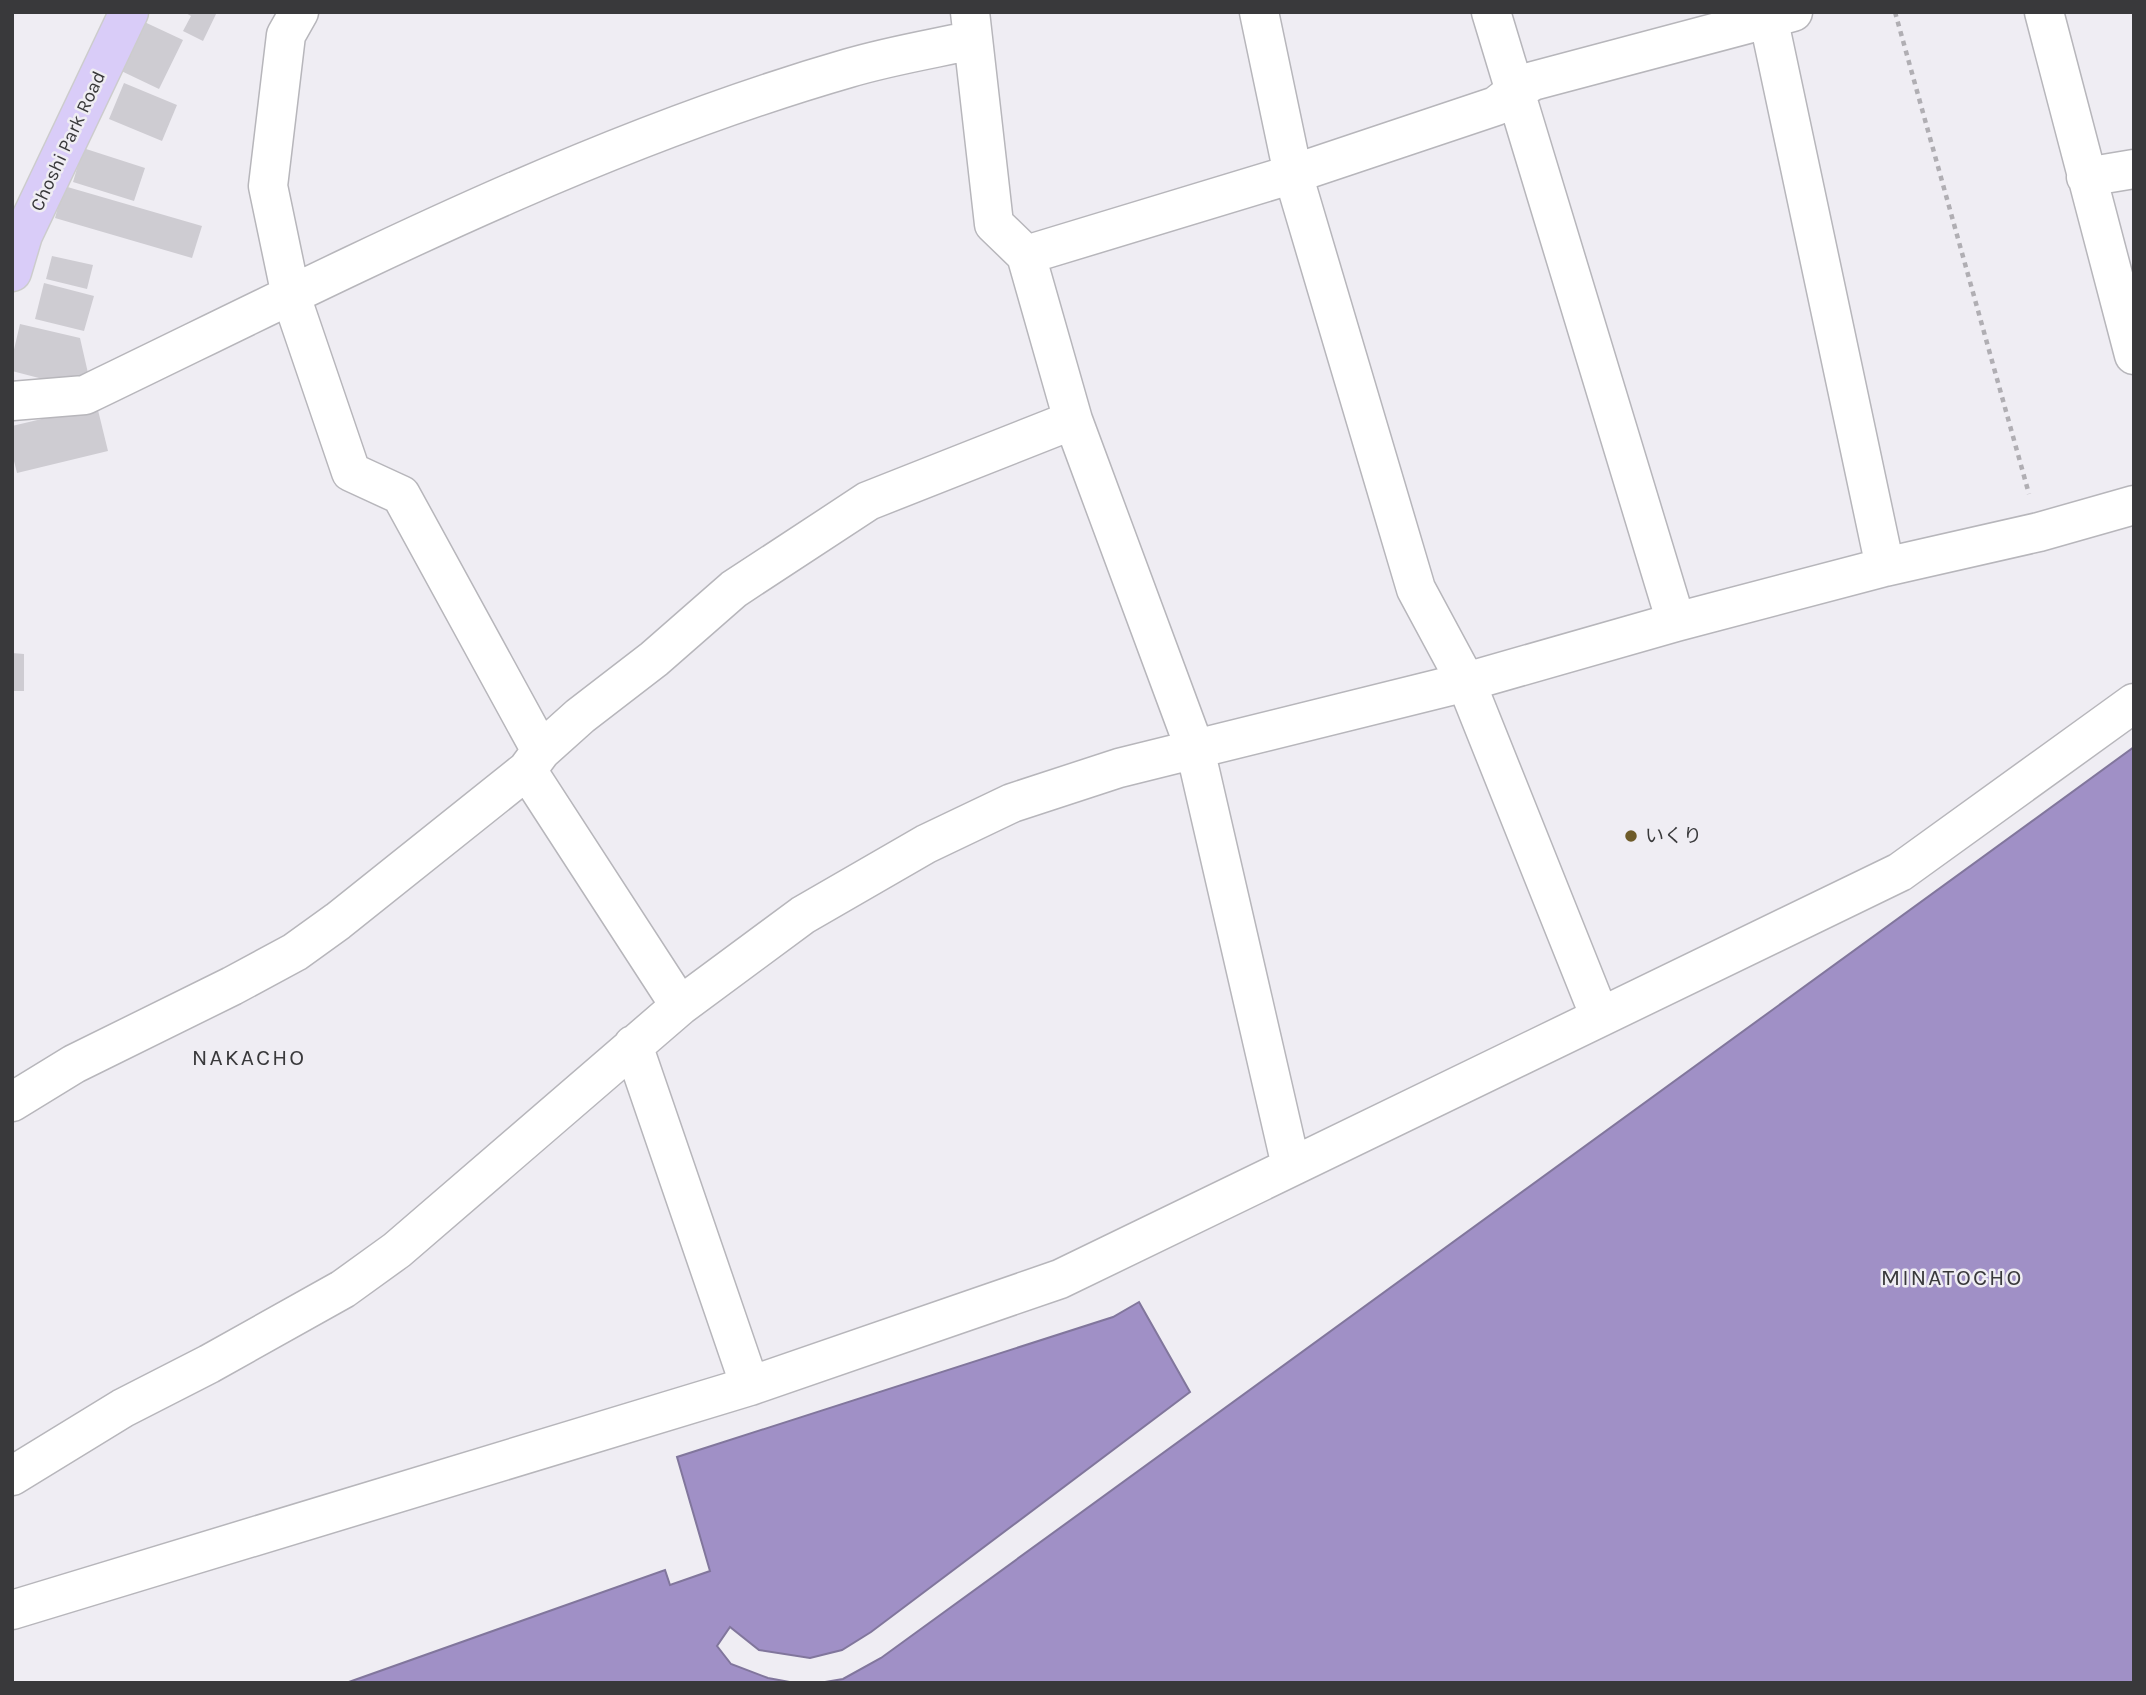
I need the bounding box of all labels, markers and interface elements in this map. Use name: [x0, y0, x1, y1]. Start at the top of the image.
street label: Choshi Park Road: [26, 68, 110, 214]
place label: いくり: [1645, 825, 1702, 847]
marker: いくり: [1623, 828, 1639, 844]
district label: NAKACHO: [192, 1044, 306, 1071]
district label: MINATOCHO: [1881, 1264, 2023, 1291]

